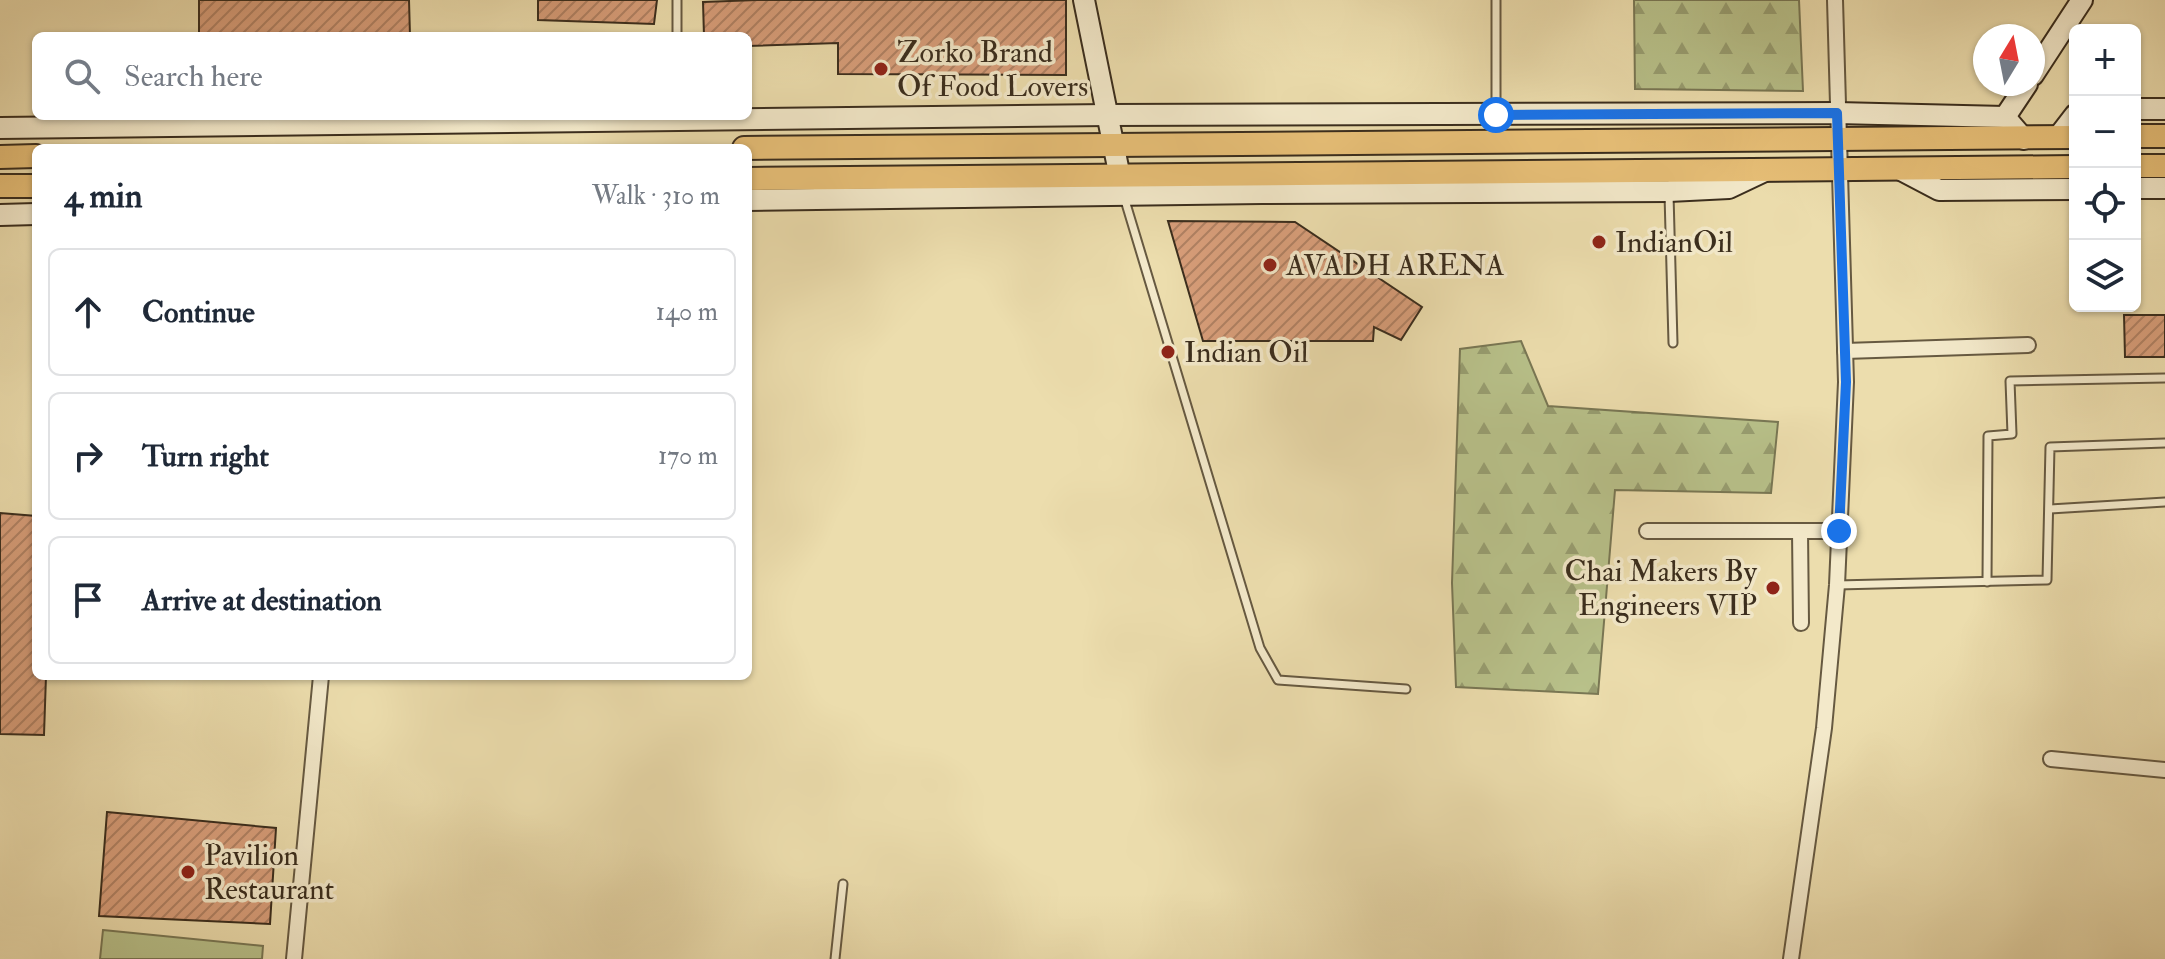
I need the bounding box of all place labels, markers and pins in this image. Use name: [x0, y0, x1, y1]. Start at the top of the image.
place label: Zorko Brand Of Food Lovers: [897, 34, 1088, 105]
marker: Zorko Brand Of Food Lovers: [872, 60, 890, 78]
place label: IndianOil: [1615, 224, 1733, 261]
marker: IndianOil: [1590, 233, 1608, 251]
place label: AVADH ARENA: [1285, 247, 1505, 284]
marker: AVADH ARENA: [1261, 256, 1279, 274]
place label: Indian Oil: [1184, 334, 1309, 371]
marker: Indian Oil: [1159, 343, 1177, 361]
place label: Chai Makers By Engineers VIP: [1565, 553, 1758, 624]
marker: Chai Makers By Engineers VIP: [1764, 579, 1782, 597]
place label: Pavilion Restaurant: [204, 837, 334, 908]
marker: Pavilion Restaurant: [179, 863, 197, 881]

